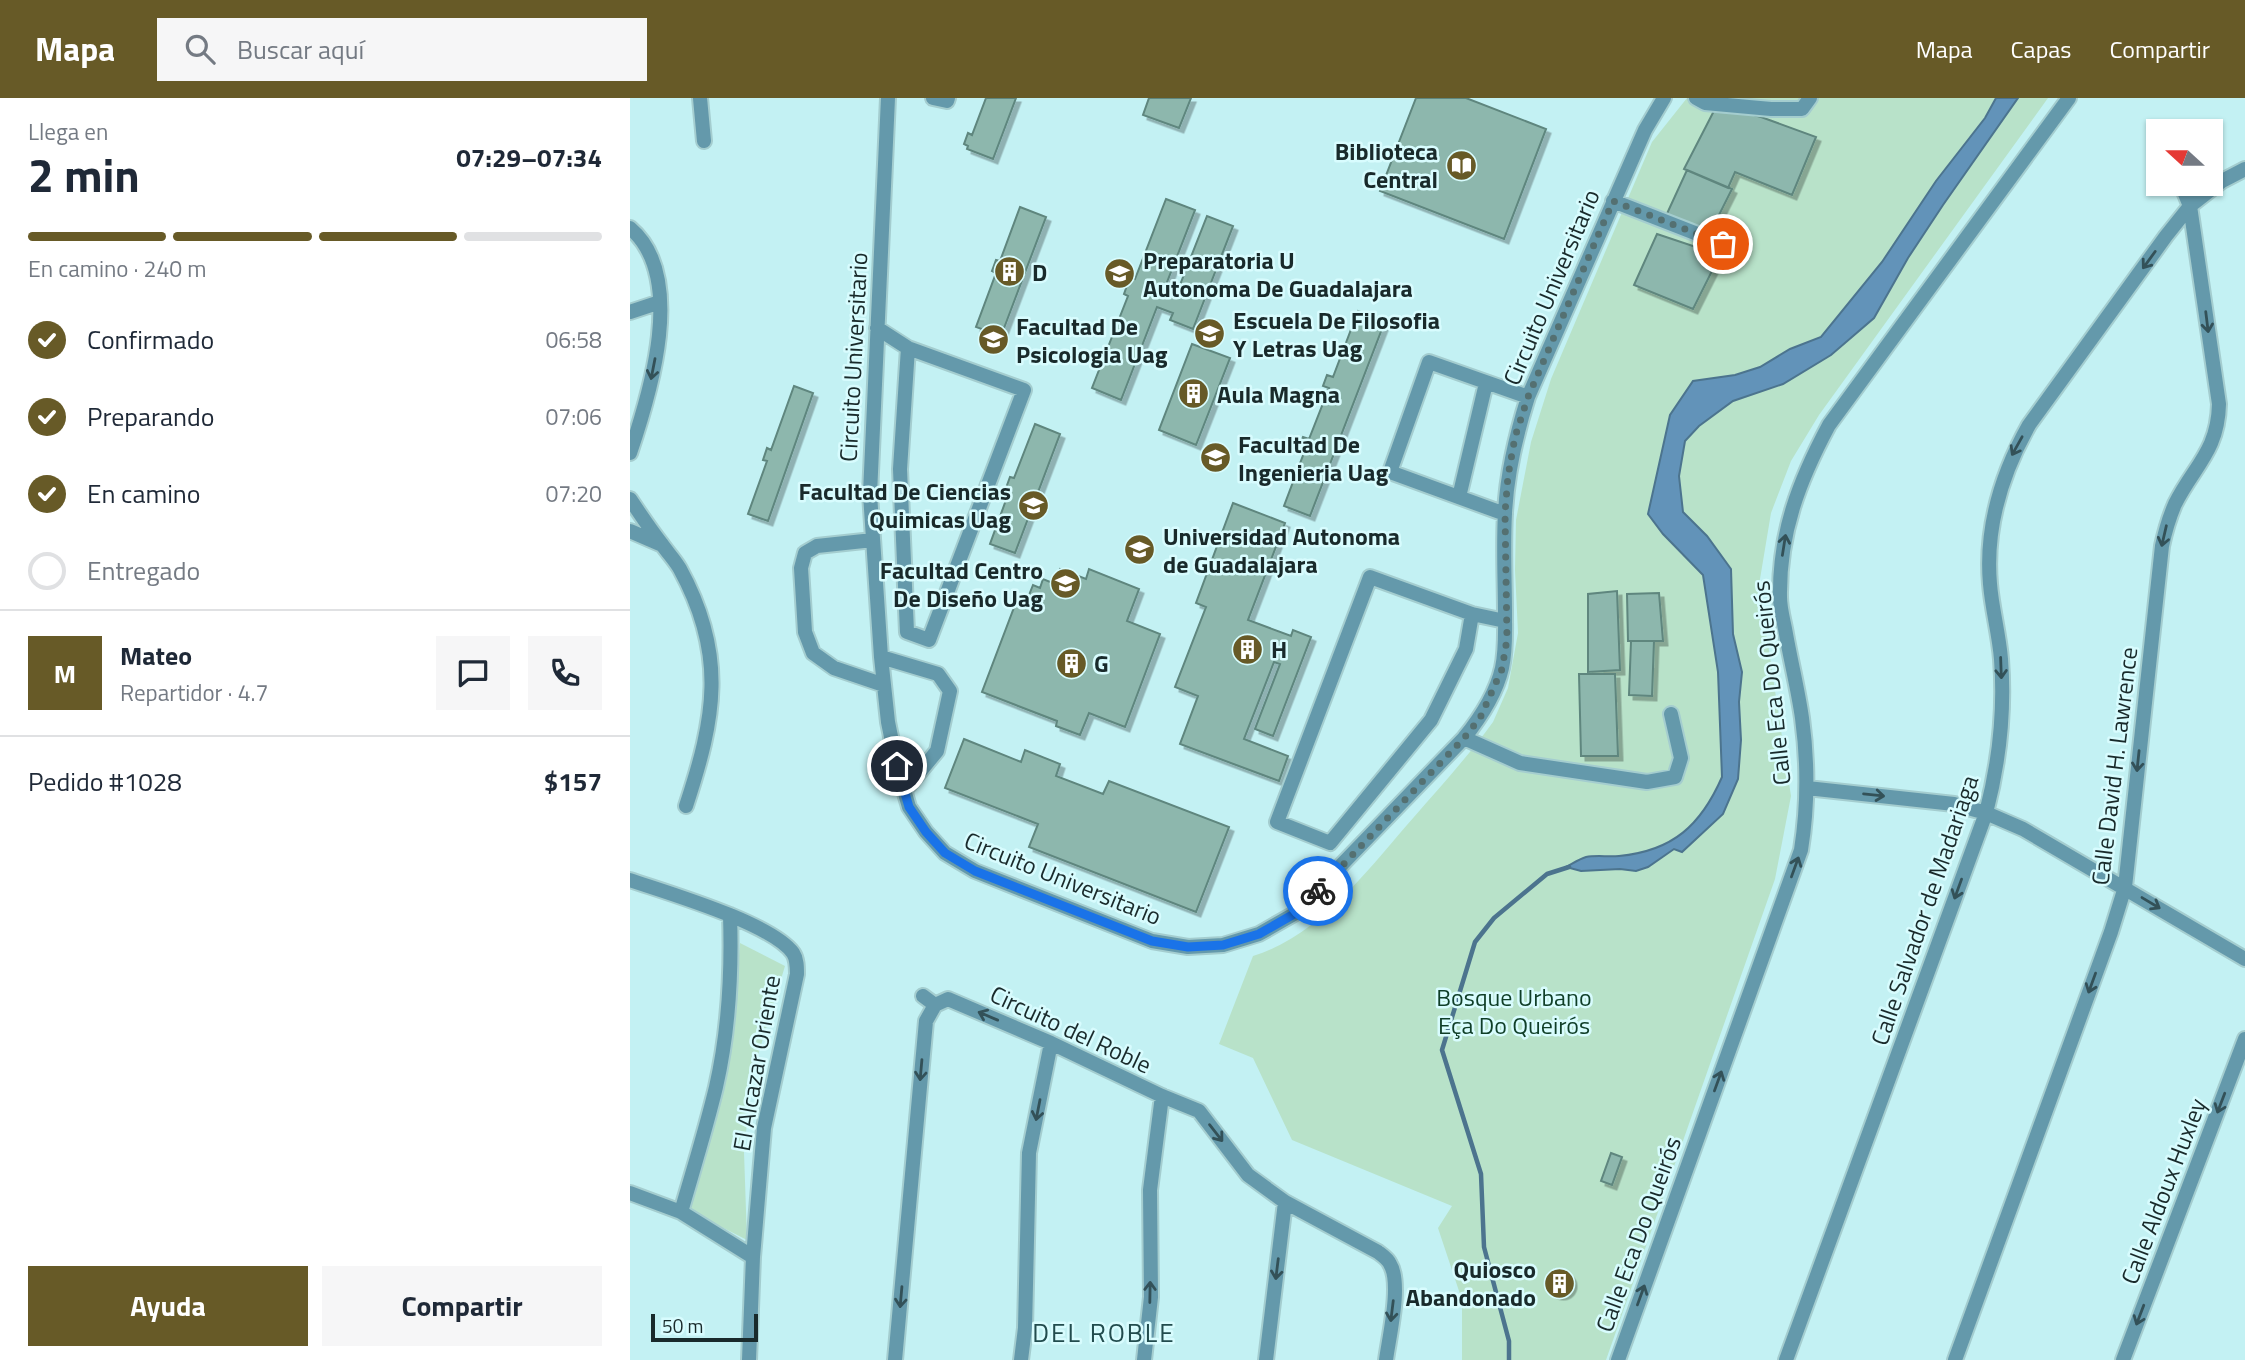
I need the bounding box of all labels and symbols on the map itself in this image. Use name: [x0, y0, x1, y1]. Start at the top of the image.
north arrow: [2146, 119, 2222, 196]
place label: Biblioteca Central: [1335, 133, 1438, 197]
library icon: Biblioteca Central: [1444, 148, 1478, 182]
street label: Circuito Universitario: [1493, 183, 1609, 391]
pin: [1693, 214, 1753, 274]
place label: Preparatoria U Autonoma De Guadalajara: [1143, 242, 1413, 306]
one-way arrow: [2141, 250, 2156, 269]
street label: Circuito Universitario: [830, 251, 876, 463]
place label: D: [1032, 254, 1047, 290]
building icon: D: [992, 255, 1026, 289]
school or university icon: Preparatoria U Autonoma De Guadalajara: [1103, 257, 1137, 291]
place label: Escuela De Filosofia Y Letras Uag: [1233, 302, 1440, 366]
place label: Facultad De Psicologia Uag: [1016, 308, 1168, 372]
one-way arrow: [2200, 311, 2213, 333]
school or university icon: Escuela De Filosofia Y Letras Uag: [1193, 317, 1227, 351]
school or university icon: Facultad De Psicologia Uag: [976, 323, 1010, 357]
one-way arrow: [646, 357, 660, 380]
place label: Aula Magna: [1217, 376, 1340, 412]
building icon: Aula Magna: [1177, 377, 1211, 411]
place label: Facultad De Ingenieria Uag: [1238, 426, 1388, 490]
one-way arrow: [2010, 435, 2024, 455]
school or university icon: Facultad De Ingenieria Uag: [1198, 441, 1232, 475]
place label: Facultad De Ciencias Quimicas Uag: [798, 473, 1011, 537]
school or university icon: Facultad De Ciencias Quimicas Uag: [1017, 488, 1051, 522]
place label: Universidad Autonoma de Guadalajara: [1163, 518, 1400, 582]
one-way arrow: [2157, 524, 2170, 546]
school or university icon: Universidad Autonoma de Guadalajara: [1123, 533, 1157, 567]
one-way arrow: [1778, 534, 1791, 557]
place label: Facultad Centro De Diseño Uag: [880, 552, 1043, 616]
school or university icon: Facultad Centro De Diseño Uag: [1049, 567, 1083, 601]
street label: Calle Eca Do Queirós: [1742, 579, 1800, 787]
place label: H: [1271, 631, 1287, 667]
building icon: H: [1231, 632, 1265, 666]
place label: G: [1094, 645, 1109, 681]
street label: Calle David H. Lawrence: [2082, 645, 2146, 887]
building icon: G: [1054, 646, 1088, 680]
one-way arrow: [1994, 656, 2007, 679]
pin: [867, 736, 927, 796]
one-way arrow: [2132, 750, 2145, 772]
street label: Calle Salvador de Madariaga: [1861, 770, 1987, 1050]
one-way arrow: [1863, 789, 1885, 802]
street label: Circuito Universitario: [959, 822, 1167, 934]
courier: [1283, 856, 1353, 926]
one-way arrow: [1790, 856, 1802, 878]
one-way arrow: [1951, 878, 1964, 900]
one-way arrow: [2140, 896, 2160, 910]
one-way arrow: [2085, 971, 2098, 993]
street label: El Alcazar Oriente: [723, 972, 789, 1154]
street label: Circuito del Roble: [984, 976, 1158, 1082]
park label: Bosque Urbano Eça Do Queirós: [1436, 979, 1592, 1043]
one-way arrow: [978, 1009, 1000, 1022]
one-way arrow: [914, 1059, 927, 1081]
one-way arrow: [1713, 1070, 1725, 1092]
one-way arrow: [2213, 1091, 2226, 1113]
street label: Calle Aldoux Huxley: [2111, 1092, 2215, 1289]
one-way arrow: [1030, 1098, 1044, 1121]
one-way arrow: [1209, 1123, 1224, 1142]
street label: Calle Eca Do Queirós: [1586, 1131, 1690, 1337]
place label: Quiosco Abandonado: [1406, 1251, 1536, 1315]
one-way arrow: [1270, 1258, 1283, 1280]
building icon: Quiosco Abandonado: [1542, 1266, 1576, 1300]
one-way arrow: [1144, 1281, 1157, 1304]
one-way arrow: [1636, 1284, 1648, 1306]
one-way arrow: [894, 1285, 907, 1308]
one-way arrow: [1385, 1299, 1398, 1322]
one-way arrow: [2133, 1304, 2146, 1326]
scale bar: [651, 1311, 758, 1343]
district label: DEL ROBLE: [1032, 1313, 1176, 1352]

